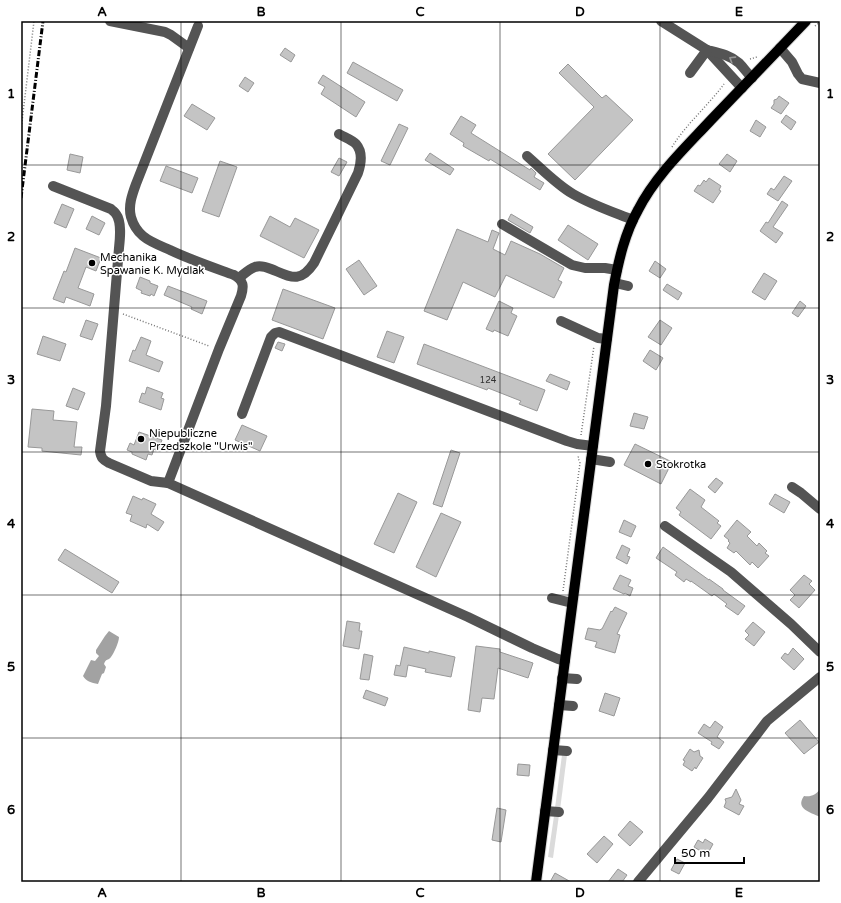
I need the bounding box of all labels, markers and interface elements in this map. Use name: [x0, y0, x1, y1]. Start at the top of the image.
text: A: [97, 4, 107, 20]
text: B: [256, 4, 266, 20]
text: C: [415, 4, 425, 20]
text: D: [575, 4, 585, 20]
text: E: [735, 4, 743, 20]
one-way arrow: [730, 57, 737, 64]
text: 1: [7, 86, 15, 102]
text: 1: [826, 86, 834, 102]
text: 2: [7, 229, 15, 245]
text: 2: [826, 229, 834, 245]
place label: Mechanika Spawanie K. Mydlak: [100, 251, 204, 277]
marker: Mechanika Spawanie K. Mydlak: [87, 258, 97, 268]
text: 3: [7, 372, 15, 388]
text: 3: [826, 372, 834, 388]
house number: 124: [480, 375, 497, 386]
place label: Niepubliczne Przedszkole "Urwis": [149, 427, 252, 453]
marker: Niepubliczne Przedszkole "Urwis": [136, 434, 146, 444]
place label: Stokrotka: [656, 458, 706, 471]
marker: Stokrotka: [643, 459, 653, 469]
text: 4: [7, 516, 16, 532]
text: 4: [826, 516, 835, 532]
text: 5: [7, 659, 15, 675]
text: 5: [826, 659, 834, 675]
text: 6: [7, 802, 15, 818]
text: 6: [826, 802, 834, 818]
scale bar: [675, 839, 744, 865]
text: 50 m: [681, 846, 710, 860]
text: A: [97, 885, 107, 901]
text: B: [256, 885, 266, 901]
text: C: [415, 885, 425, 901]
text: D: [575, 885, 585, 901]
text: E: [735, 885, 743, 901]

